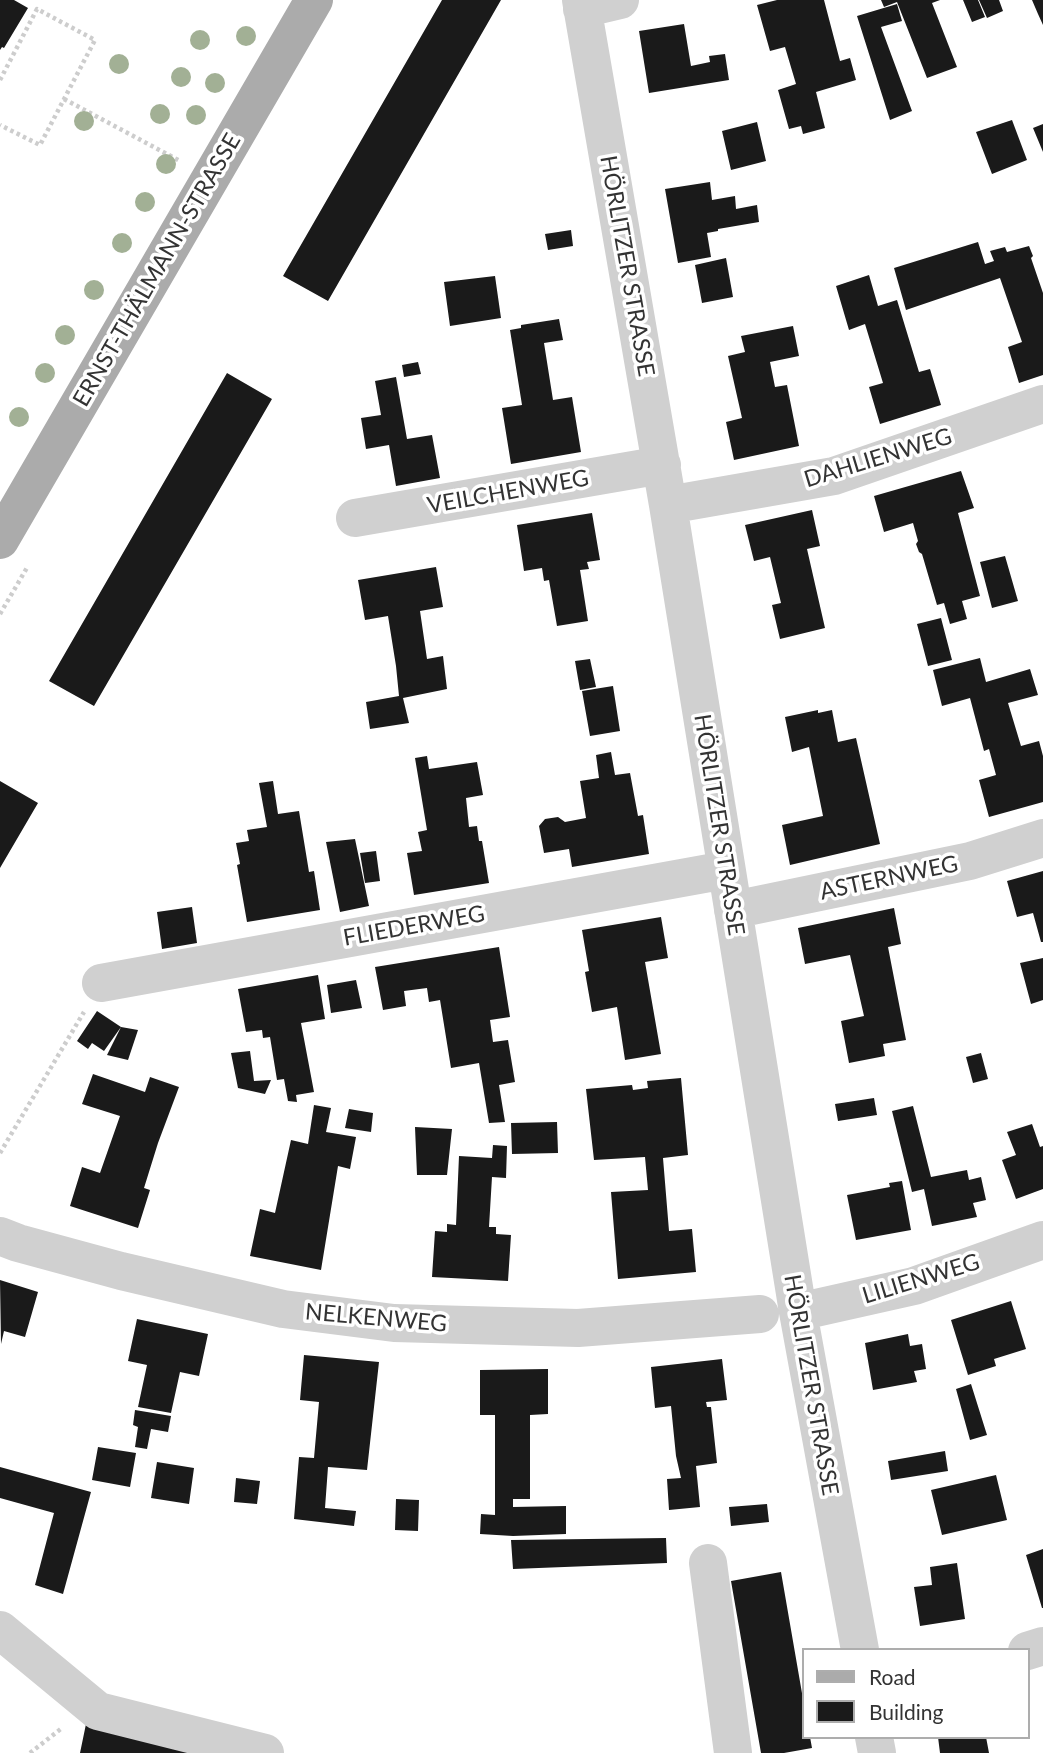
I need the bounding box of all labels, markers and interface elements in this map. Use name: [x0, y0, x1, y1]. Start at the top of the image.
street label: ERNST-THÄLMANN-STRASSE: [67, 129, 247, 411]
street label: HÖRLITZER STRASSE: [594, 153, 660, 379]
street label: DAHLIENWEG: [801, 422, 955, 494]
street label: VEILCHENWEG: [425, 464, 591, 520]
street label: HÖRLITZER STRASSE: [688, 712, 750, 938]
street label: ASTERNWEG: [817, 850, 961, 906]
street label: FLIEDERWEG: [341, 900, 487, 952]
street label: LILIENWEG: [859, 1248, 983, 1310]
street label: HÖRLITZER STRASSE: [778, 1272, 844, 1498]
street label: NELKENWEG: [304, 1298, 448, 1338]
legend: [802, 1648, 1029, 1739]
text: Road: [869, 1664, 916, 1689]
text: Building: [869, 1699, 944, 1724]

